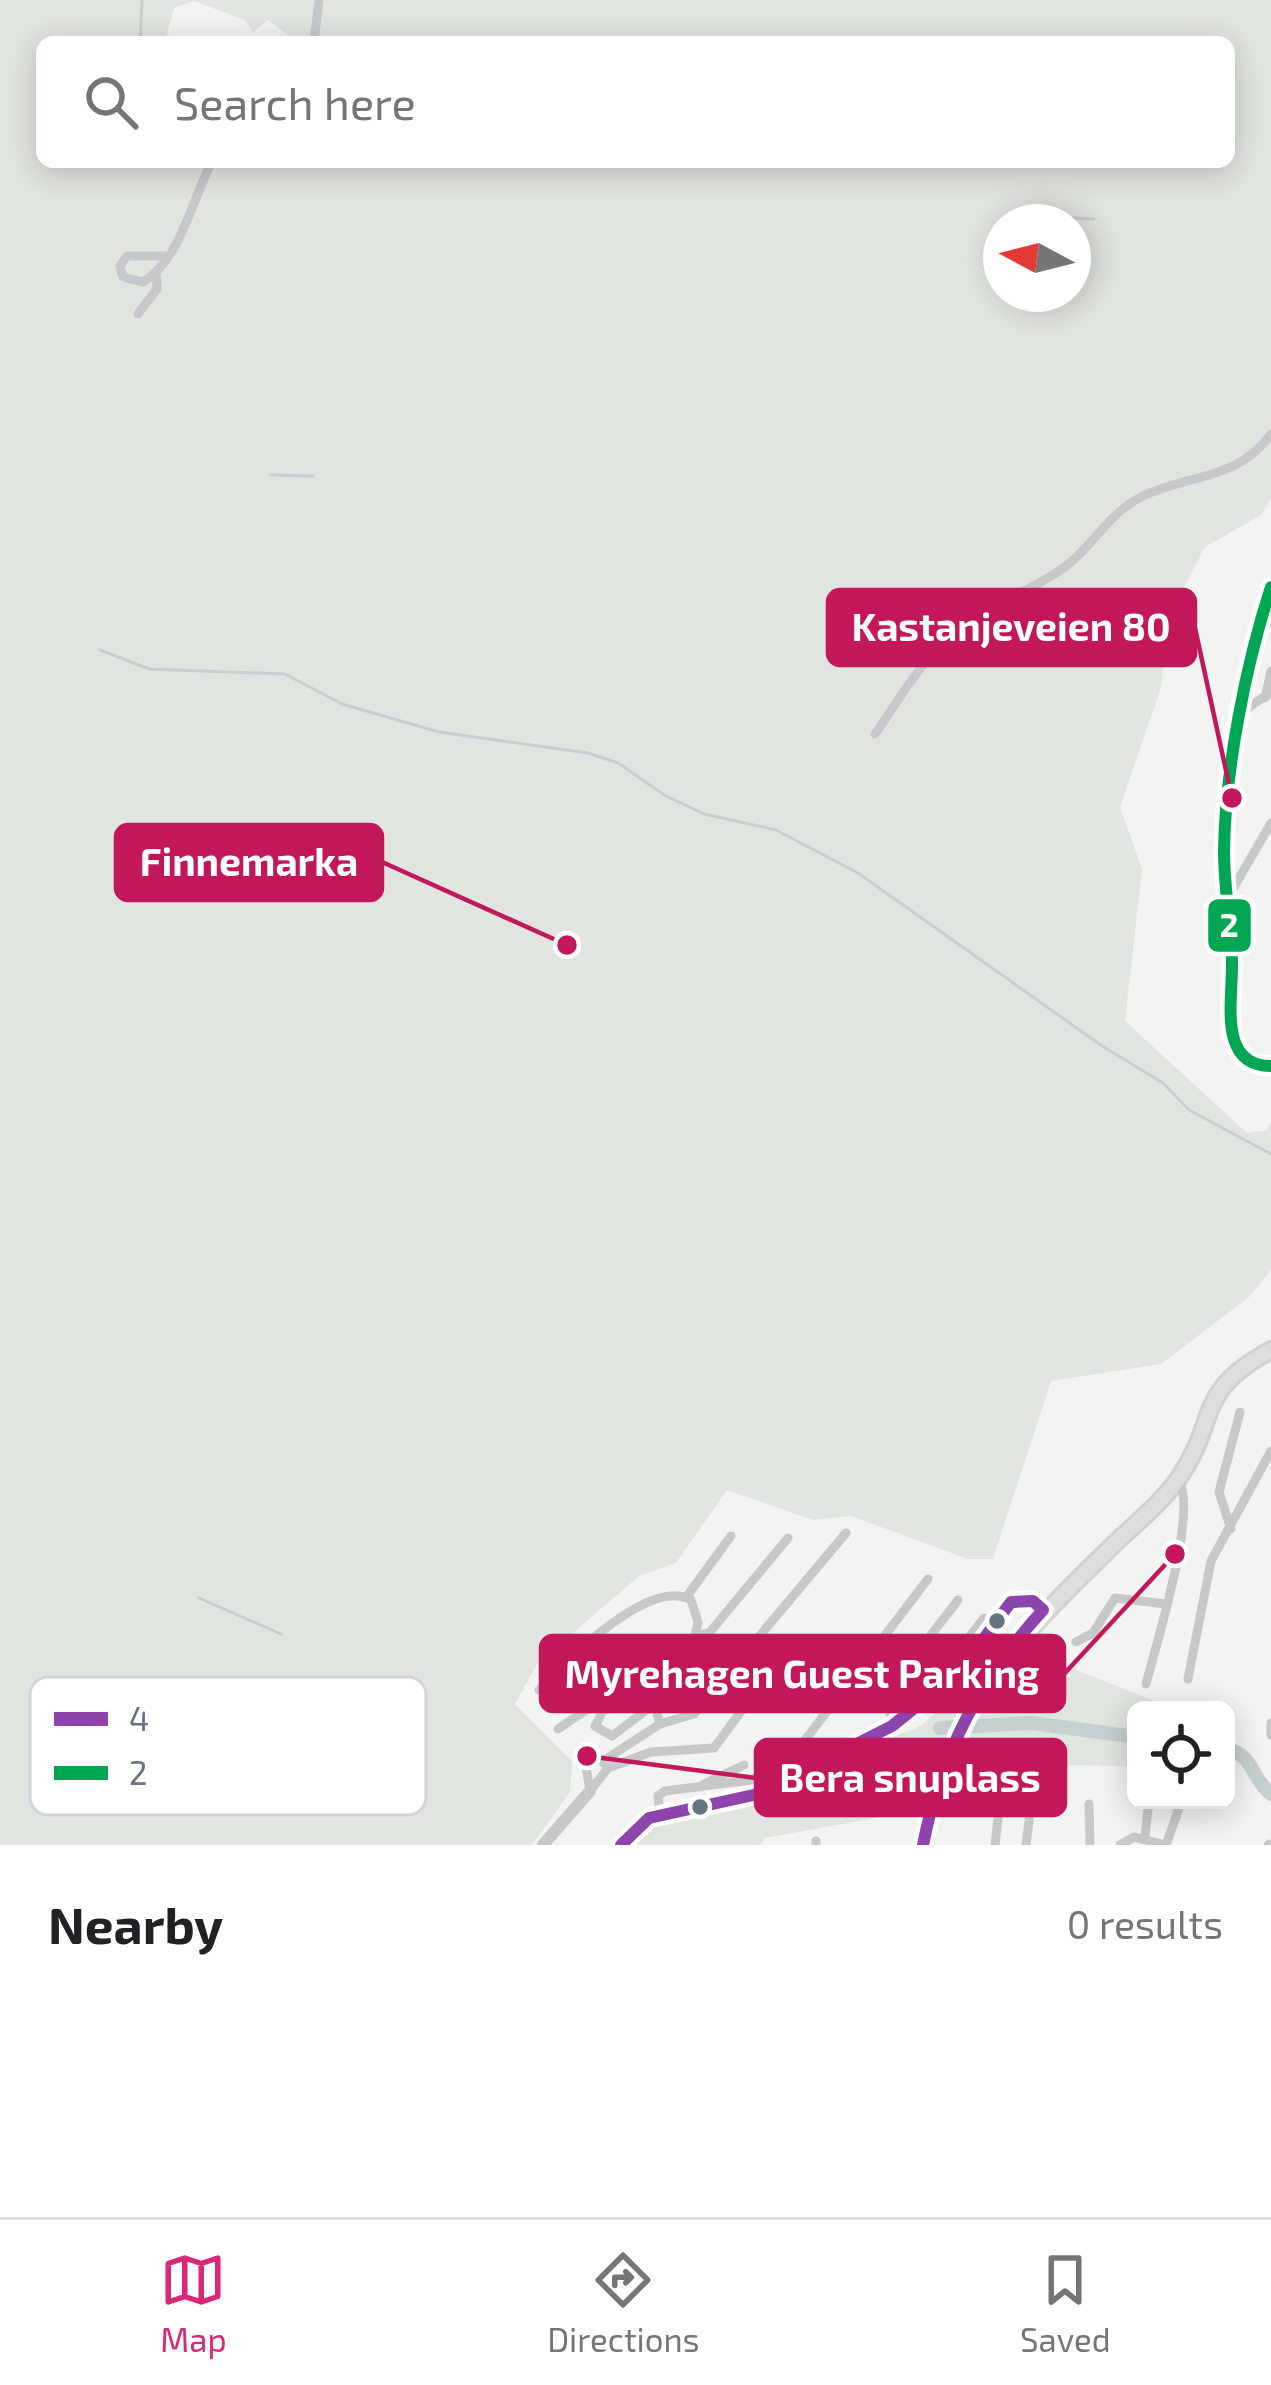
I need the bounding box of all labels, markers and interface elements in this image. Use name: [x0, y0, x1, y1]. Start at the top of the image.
search box: [36, 36, 1235, 168]
icon: search: [78, 69, 144, 135]
text: Search here: [174, 75, 416, 129]
north arrow: [983, 204, 1091, 312]
callout: Kastanjeveien 80: [828, 590, 1195, 665]
text: Kastanjeveien 80: [851, 602, 1171, 649]
callout: Finnemarka: [116, 825, 382, 900]
text: Finnemarka: [140, 837, 358, 884]
line badge: 2: [1206, 897, 1253, 954]
text: 2: [1219, 904, 1239, 944]
unlabelled marker: [986, 1610, 1008, 1632]
callout: Myrehagen Guest Parking: [541, 1636, 1064, 1711]
text: Myrehagen Guest Parking: [564, 1649, 1040, 1697]
legend: [30, 1677, 426, 1815]
text: 4: [129, 1698, 149, 1738]
map controls: [1127, 1701, 1235, 1809]
button: locate: [1127, 1701, 1235, 1809]
callout: Bera snuplass: [756, 1740, 1065, 1815]
text: 2: [129, 1752, 148, 1792]
text: Bera snuplass: [779, 1753, 1041, 1800]
unlabelled marker: [689, 1796, 711, 1818]
text: Nearby: [48, 1893, 223, 1954]
text: 0 results: [1067, 1900, 1223, 1947]
tab: Map: [160, 2247, 227, 2359]
tab: Directions: [547, 2247, 699, 2359]
tab: Saved: [1020, 2247, 1111, 2359]

